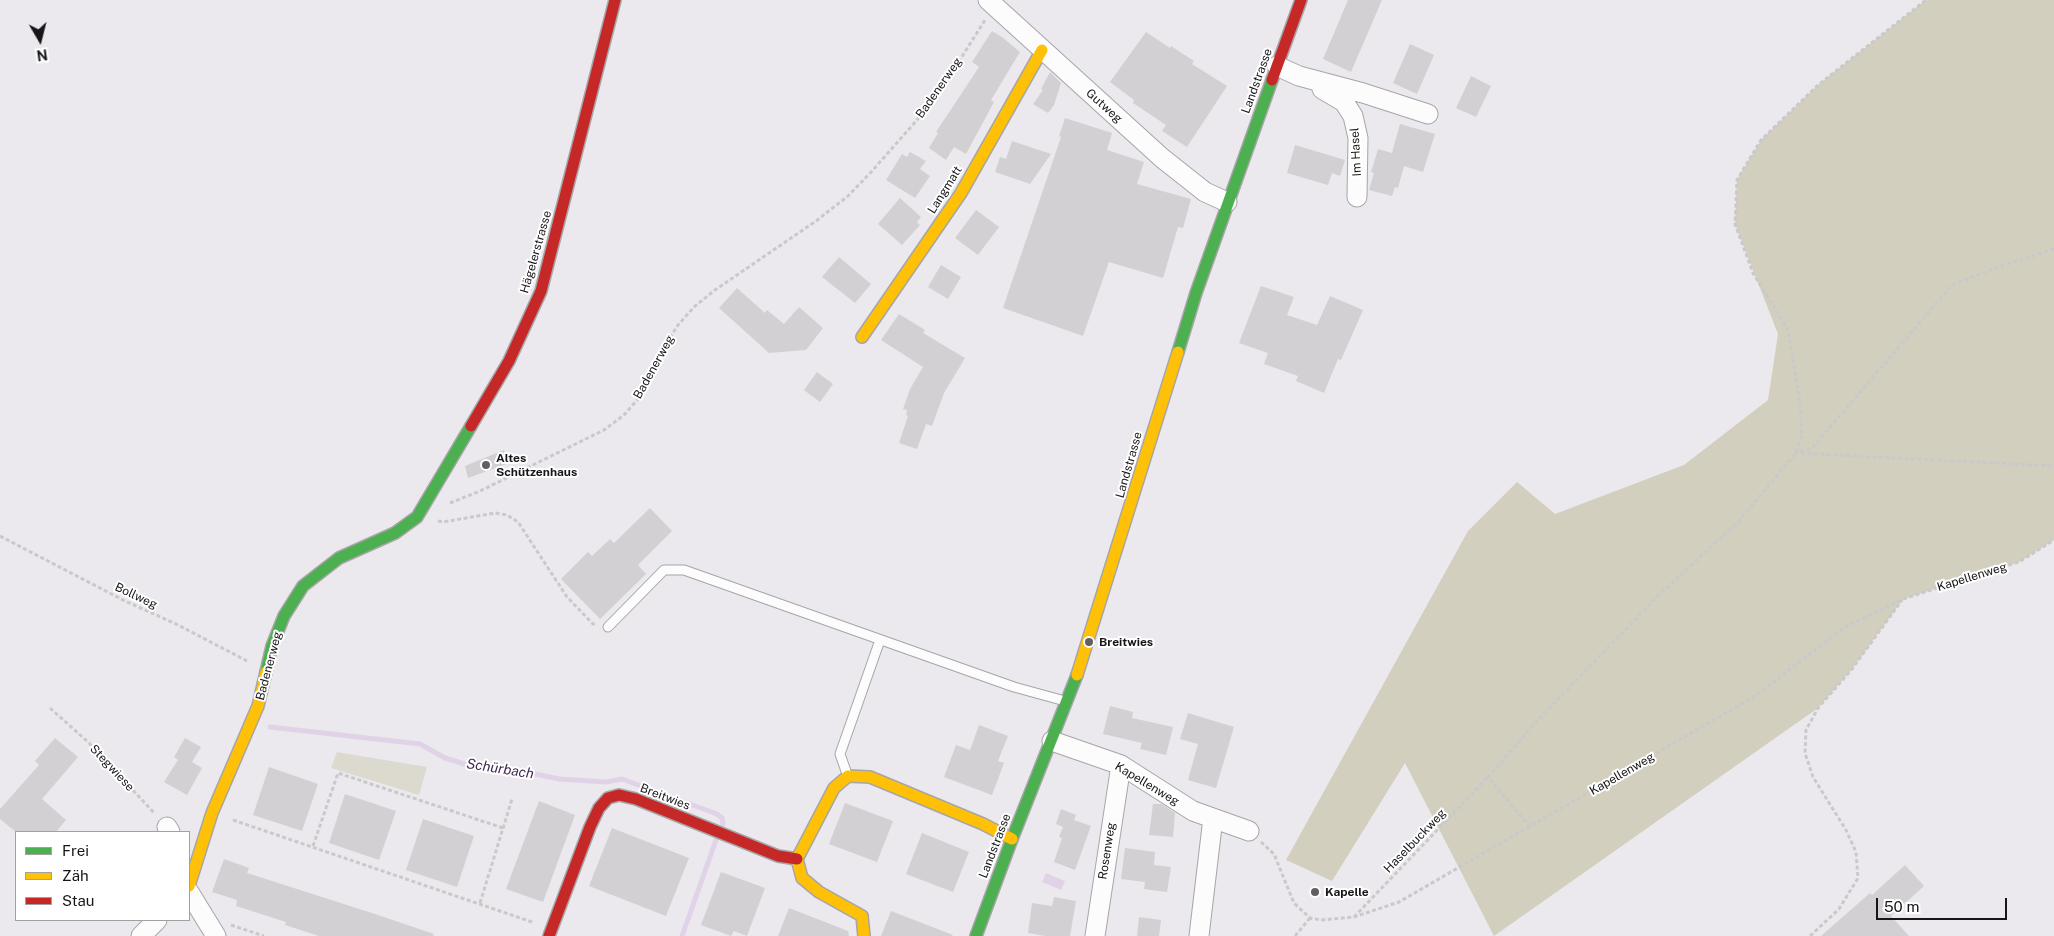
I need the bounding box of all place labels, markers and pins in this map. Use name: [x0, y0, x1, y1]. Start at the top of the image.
place label: Altes Schützenhaus: [496, 451, 577, 479]
marker: Altes Schützenhaus: [480, 459, 492, 471]
place label: Breitwies: [1099, 635, 1153, 649]
marker: Breitwies: [1083, 636, 1095, 648]
place label: Kapelle: [1325, 885, 1369, 899]
marker: Kapelle: [1309, 886, 1321, 898]

